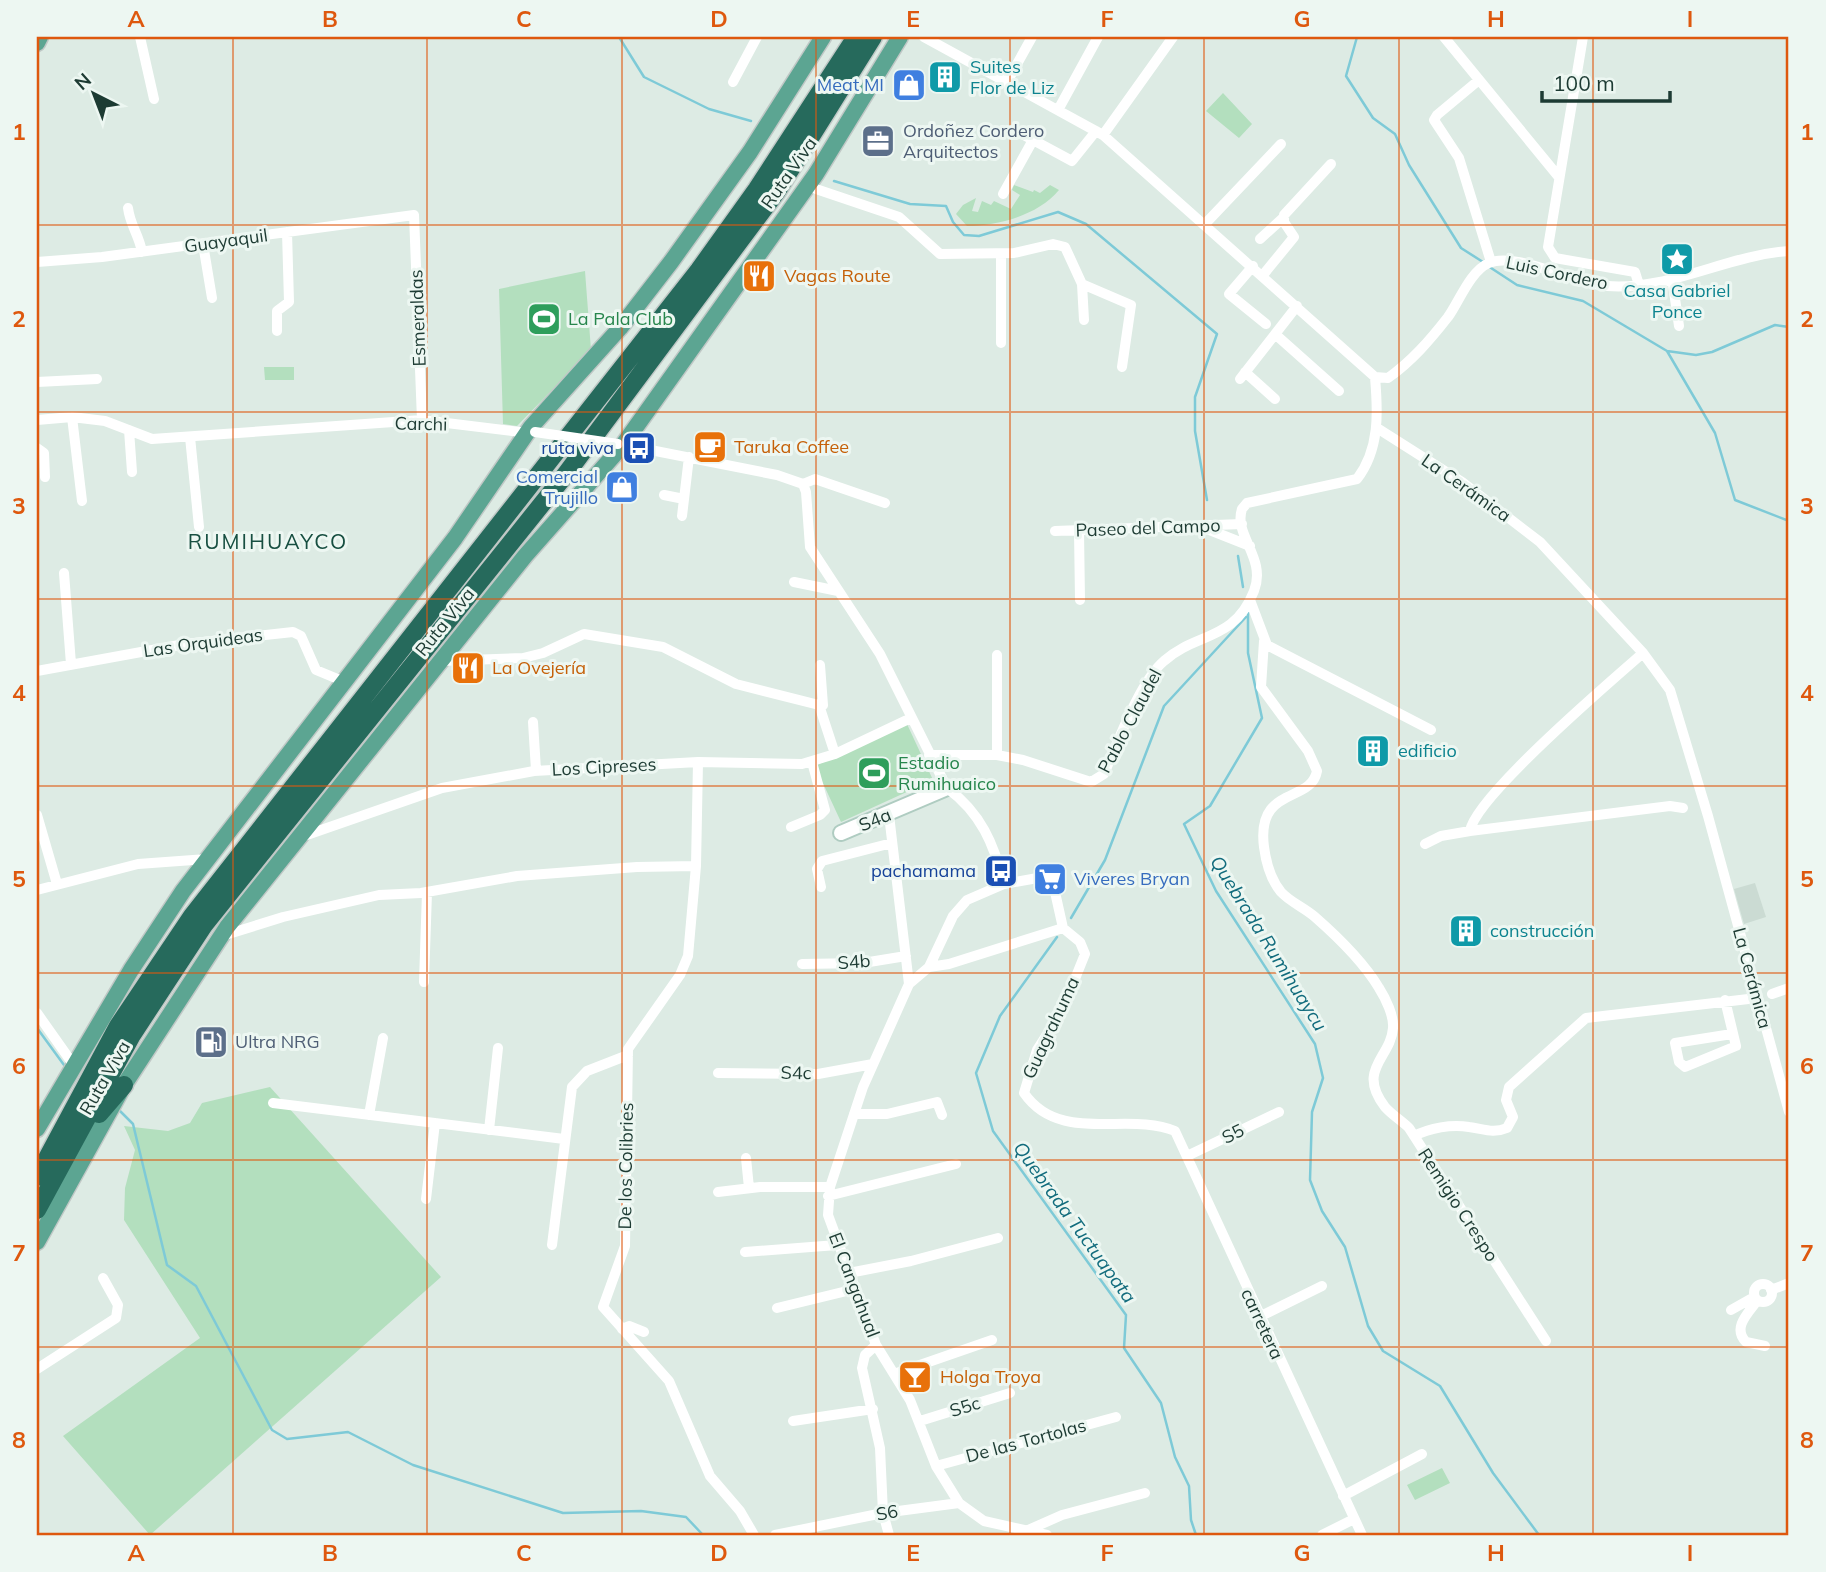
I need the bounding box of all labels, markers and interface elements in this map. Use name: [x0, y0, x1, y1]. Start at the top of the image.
text: A: [127, 4, 145, 33]
text: B: [322, 4, 338, 33]
text: C: [516, 4, 532, 33]
text: D: [710, 4, 728, 33]
text: E: [906, 4, 920, 33]
text: F: [1100, 4, 1114, 33]
text: G: [1293, 4, 1311, 33]
text: H: [1487, 4, 1505, 33]
text: I: [1687, 4, 1693, 33]
place label: Suites Flor de Liz: [970, 55, 1055, 99]
building icon: Suites Flor de Liz: [926, 58, 964, 96]
north arrow: [60, 60, 130, 130]
scale bar: [1542, 60, 1670, 104]
shop icon: Meat MI: [890, 66, 928, 104]
text: N: [69, 68, 96, 95]
text: 100 m: [1553, 70, 1615, 96]
place label: Meat MI: [817, 73, 884, 96]
text: 1: [12, 117, 26, 146]
text: 1: [1800, 117, 1814, 146]
place label: Ordoñez Cordero Arquitectos: [903, 119, 1044, 163]
office icon: Ordoñez Cordero Arquitectos: [859, 122, 897, 160]
street label: Ruta Viva: [756, 133, 821, 213]
street label: Guayaquil: [183, 223, 269, 258]
place icon: Casa Gabriel Ponce: [1658, 240, 1696, 278]
street label: Luis Cordero: [1504, 250, 1610, 295]
restaurant icon: Vagas Route: [740, 257, 778, 295]
place label: Vagas Route: [784, 264, 891, 287]
street label: Esmeraldas: [404, 269, 431, 367]
place label: Casa Gabriel Ponce: [1624, 279, 1730, 323]
sports icon: La Pala Club: [525, 300, 563, 338]
text: 2: [12, 304, 26, 333]
text: 2: [1800, 304, 1814, 333]
place label: La Pala Club: [568, 307, 673, 330]
street label: Carchi: [394, 412, 448, 435]
cafe icon: Taruka Coffee: [691, 428, 729, 466]
bus stop icon: ruta viva: [620, 429, 658, 467]
place label: Taruka Coffee: [734, 435, 849, 458]
place label: ruta viva: [541, 436, 614, 459]
street label: La Cerámica: [1417, 448, 1515, 527]
place label: Comercial Trujillo: [516, 465, 598, 509]
shop icon: Comercial Trujillo: [603, 468, 641, 506]
text: 3: [12, 491, 26, 520]
text: 3: [1800, 491, 1814, 520]
street label: Paseo del Campo: [1075, 513, 1221, 542]
district label: RUMIHUAYCO: [188, 528, 348, 554]
street label: Ruta Viva: [410, 583, 479, 661]
street label: Las Orquideas: [142, 623, 264, 662]
restaurant icon: La Ovejería: [449, 649, 487, 687]
place label: La Ovejería: [492, 656, 586, 679]
street label: Pablo Claudel: [1092, 665, 1167, 777]
text: 4: [12, 678, 26, 707]
text: 4: [1800, 678, 1814, 707]
building icon: edificio: [1354, 732, 1392, 770]
place label: edificio: [1398, 739, 1457, 762]
place label: Estadio Rumihuaico: [898, 751, 996, 795]
street label: Los Cipreses: [551, 752, 657, 781]
sports icon: Estadio Rumihuaico: [855, 754, 893, 792]
street label: S4a: [855, 803, 894, 836]
water label: Quebrada Rumihuaycu: [1205, 851, 1333, 1035]
bus stop icon: pachamama: [982, 852, 1020, 890]
place label: pachamama: [871, 859, 976, 882]
supermarket icon: Viveres Bryan: [1031, 860, 1069, 898]
text: 5: [12, 864, 26, 893]
text: 5: [1800, 864, 1814, 893]
place label: Viveres Bryan: [1074, 867, 1190, 890]
building icon: construcción: [1447, 912, 1485, 950]
place label: construcción: [1490, 919, 1594, 942]
street label: La Cerámica: [1728, 925, 1777, 1031]
street label: S4b: [837, 949, 871, 974]
street label: Guagrahuma: [1017, 973, 1084, 1082]
fuel station icon: Ultra NRG: [192, 1023, 230, 1061]
place label: Ultra NRG: [235, 1030, 320, 1053]
street label: Ruta Viva: [74, 1037, 135, 1119]
text: 6: [12, 1051, 26, 1080]
text: 6: [1800, 1051, 1814, 1080]
street label: S4c: [780, 1061, 812, 1084]
street label: De los Colibries: [613, 1102, 638, 1230]
street label: S5: [1218, 1118, 1248, 1149]
water label: Quebrada Tuctuapata: [1008, 1137, 1142, 1307]
street label: Remigio Crespo: [1413, 1144, 1504, 1266]
street label: El Cangahual: [824, 1229, 885, 1341]
text: 7: [12, 1238, 26, 1267]
text: 7: [1800, 1238, 1814, 1267]
street label: carretera: [1236, 1285, 1289, 1363]
bar icon: Holga Troya: [896, 1358, 934, 1396]
place label: Holga Troya: [940, 1365, 1041, 1388]
street label: S5c: [947, 1391, 983, 1422]
street label: De las Tortolas: [963, 1413, 1089, 1468]
text: 8: [12, 1425, 26, 1454]
text: 8: [1800, 1425, 1814, 1454]
street label: S6: [874, 1499, 900, 1526]
text: A: [127, 1538, 145, 1567]
text: B: [322, 1538, 338, 1567]
text: C: [516, 1538, 532, 1567]
text: D: [710, 1538, 728, 1567]
text: E: [906, 1538, 920, 1567]
text: F: [1100, 1538, 1114, 1567]
text: G: [1293, 1538, 1311, 1567]
text: H: [1487, 1538, 1505, 1567]
text: I: [1687, 1538, 1693, 1567]

